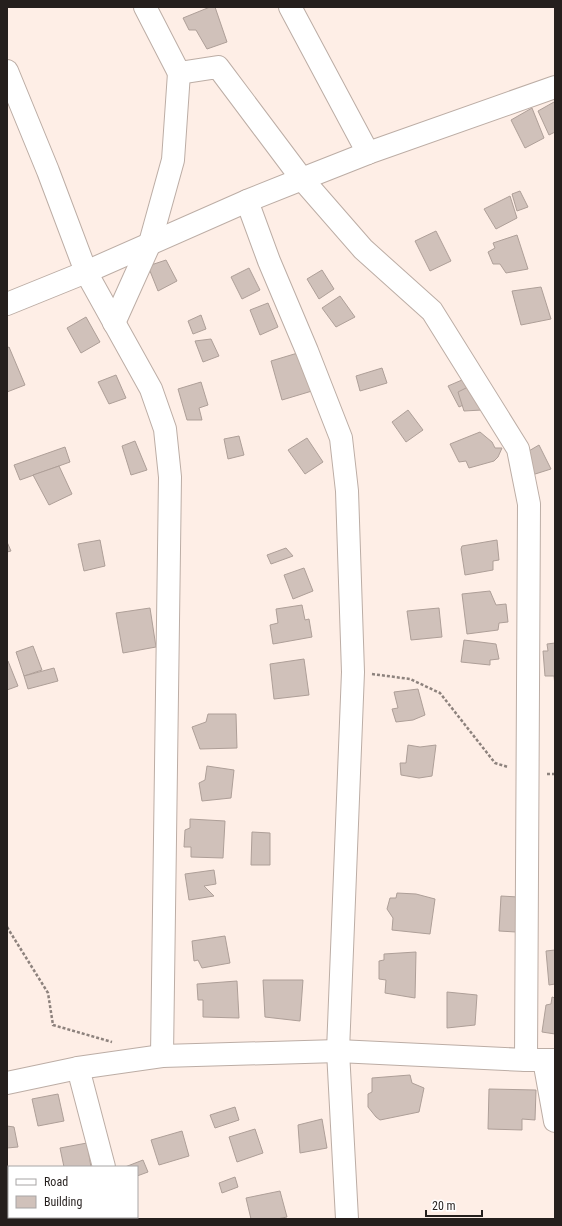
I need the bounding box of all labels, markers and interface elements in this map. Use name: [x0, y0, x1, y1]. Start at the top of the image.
legend: [8, 1166, 138, 1218]
text: Road: [44, 1175, 68, 1189]
scale bar: [426, 1192, 482, 1218]
text: Building: [44, 1195, 82, 1209]
text: 20 m: [432, 1199, 456, 1213]

